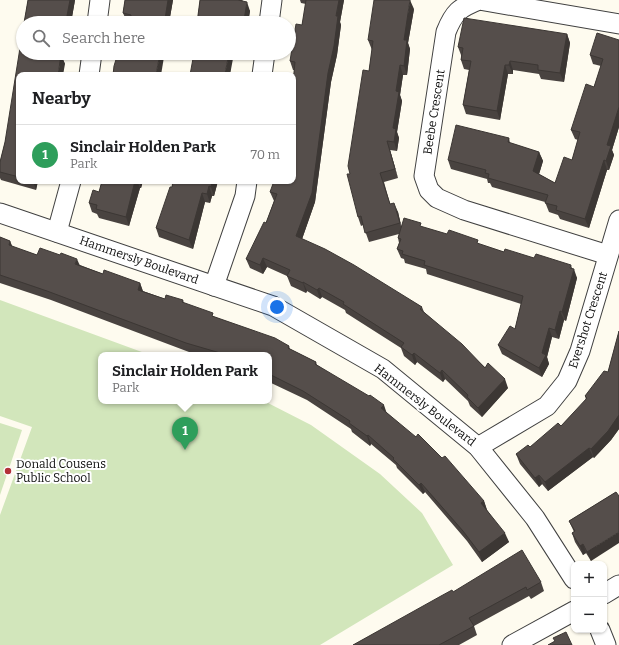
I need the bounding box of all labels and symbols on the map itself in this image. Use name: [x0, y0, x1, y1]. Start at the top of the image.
street label: Beebe Crescent: [420, 68, 448, 155]
street label: Hammersly Boulevard: [78, 233, 200, 287]
street label: Evershot Crescent: [566, 269, 610, 370]
your location: [267, 297, 287, 317]
street label: Hammersly Boulevard: [372, 361, 478, 449]
pin: 1: [172, 417, 198, 450]
place label: Donald Cousens Public School: [16, 457, 106, 485]
marker: Donald Cousens Public School: [3, 466, 13, 476]

